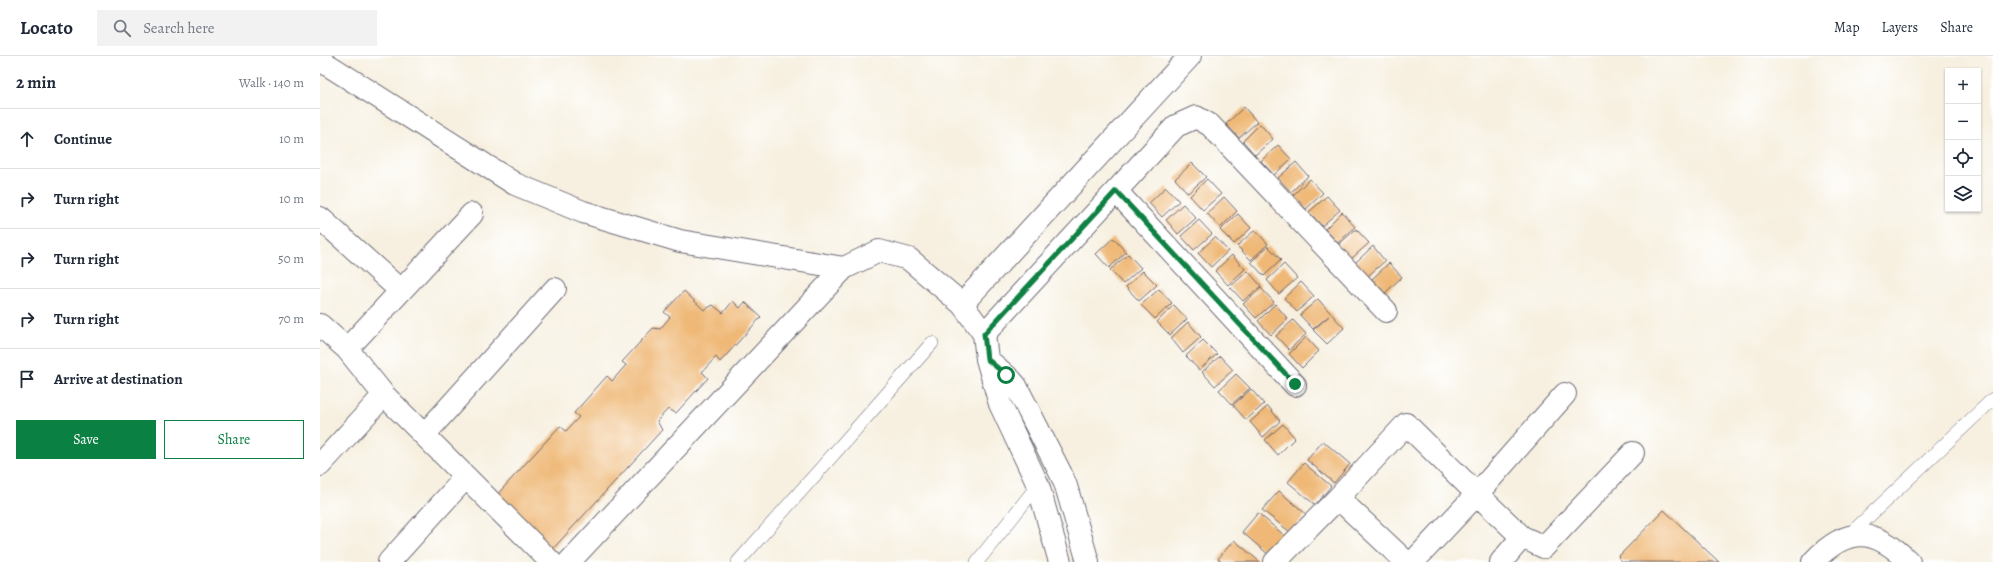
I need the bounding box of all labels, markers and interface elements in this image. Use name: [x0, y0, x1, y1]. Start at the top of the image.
search box: [97, 10, 377, 46]
text: Locato: [20, 15, 73, 41]
icon: search: [111, 17, 133, 39]
text: Search here: [143, 18, 215, 38]
text: Map: [1834, 18, 1860, 37]
text: Layers: [1882, 18, 1918, 37]
text: Share: [1940, 18, 1973, 37]
map controls: [1945, 68, 1981, 212]
button: +: [1945, 68, 1981, 104]
text: 2 min: [16, 71, 56, 94]
text: Walk · 140 m: [239, 74, 304, 91]
button: −: [1945, 104, 1981, 140]
icon: ahead: [16, 128, 38, 150]
text: Continue: [54, 129, 112, 149]
text: 10 m: [279, 130, 304, 147]
button: locate: [1945, 140, 1981, 176]
button: layers: [1945, 176, 1981, 212]
icon: right: [16, 188, 38, 210]
text: Turn right: [54, 189, 119, 209]
text: 10 m: [279, 190, 304, 207]
icon: right: [16, 248, 38, 270]
text: Turn right: [54, 249, 119, 269]
text: 50 m: [278, 250, 304, 267]
icon: right: [16, 308, 38, 330]
text: Turn right: [54, 309, 119, 329]
text: 70 m: [278, 310, 304, 327]
route start: [997, 366, 1015, 384]
icon: arrive: [16, 368, 38, 390]
text: Arrive at destination: [54, 369, 183, 389]
route end: [1286, 375, 1304, 393]
button: Save: [16, 420, 156, 459]
button: Share: [164, 420, 304, 459]

